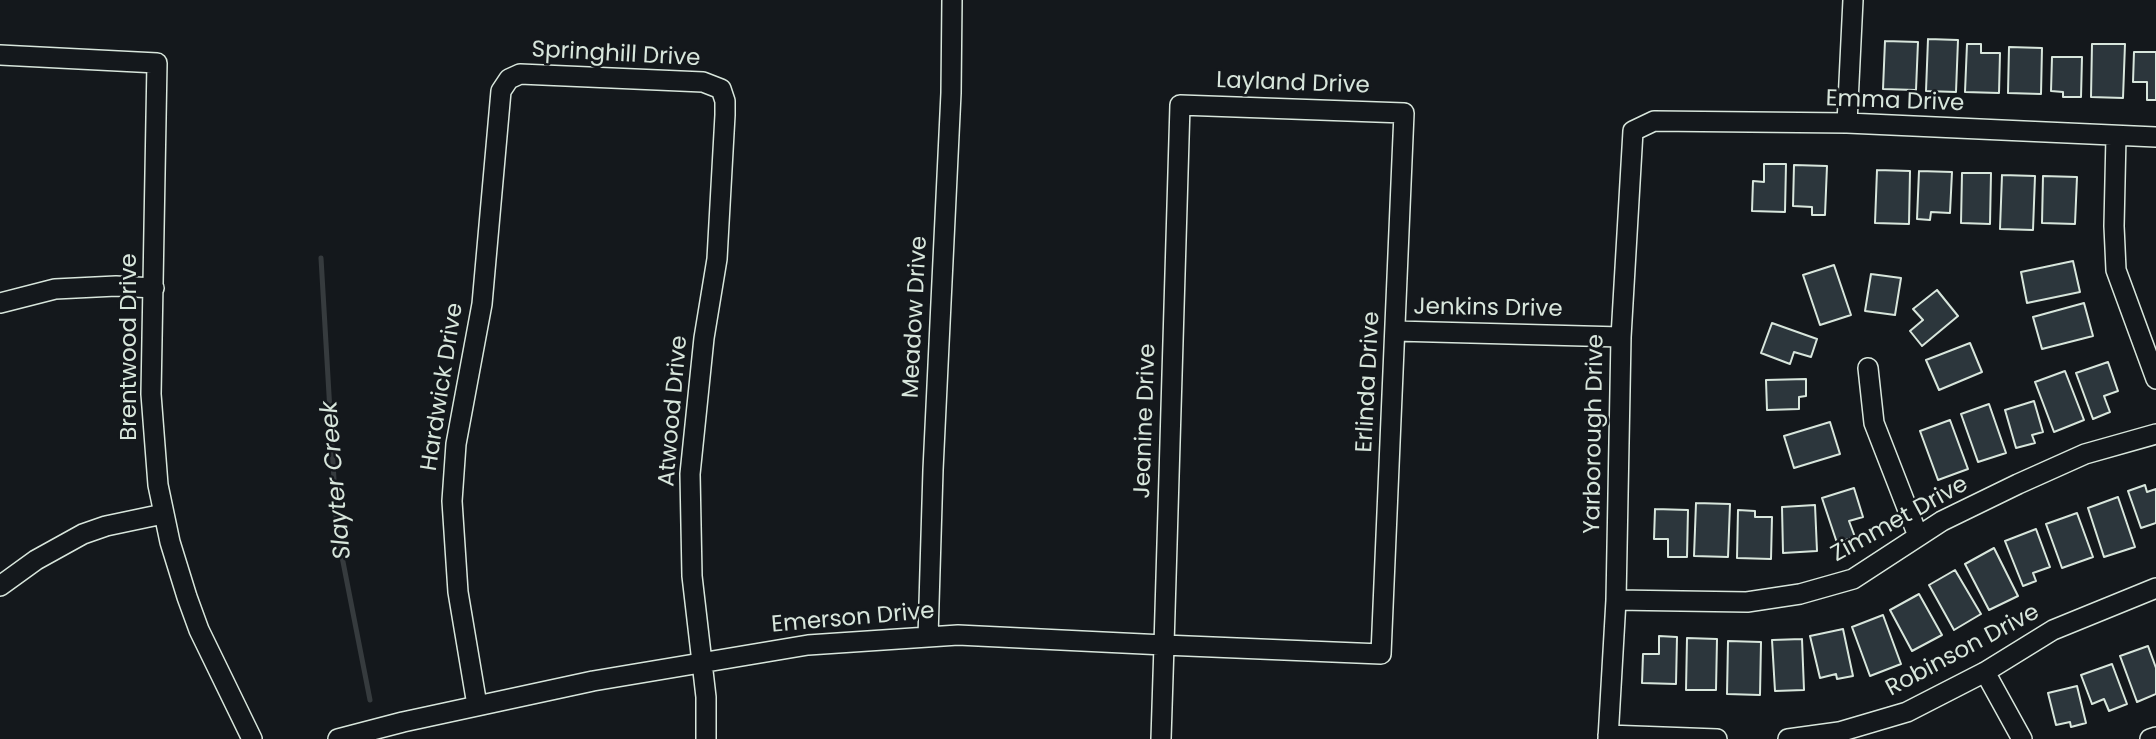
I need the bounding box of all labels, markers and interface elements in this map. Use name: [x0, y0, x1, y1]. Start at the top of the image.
street label: Springhill Drive: [531, 37, 701, 73]
street label: Layland Drive: [1216, 68, 1370, 100]
street label: Emma Drive: [1825, 86, 1965, 118]
street label: Meadow Drive: [898, 235, 934, 399]
street label: Brentwood Drive: [116, 253, 144, 441]
street label: Jenkins Drive: [1413, 294, 1563, 324]
street label: Hardwick Drive: [416, 301, 470, 473]
street label: Erlinda Drive: [1352, 311, 1386, 453]
street label: Atwood Drive: [654, 334, 694, 488]
street label: Yarborough Drive: [1579, 334, 1611, 534]
street label: Jeanine Drive: [1130, 343, 1162, 499]
water label: Slayter Creek: [316, 400, 358, 560]
street label: Zimmet Drive: [1827, 471, 1973, 569]
street label: Emerson Drive: [770, 598, 936, 640]
street label: Robinson Drive: [1882, 599, 2044, 703]

